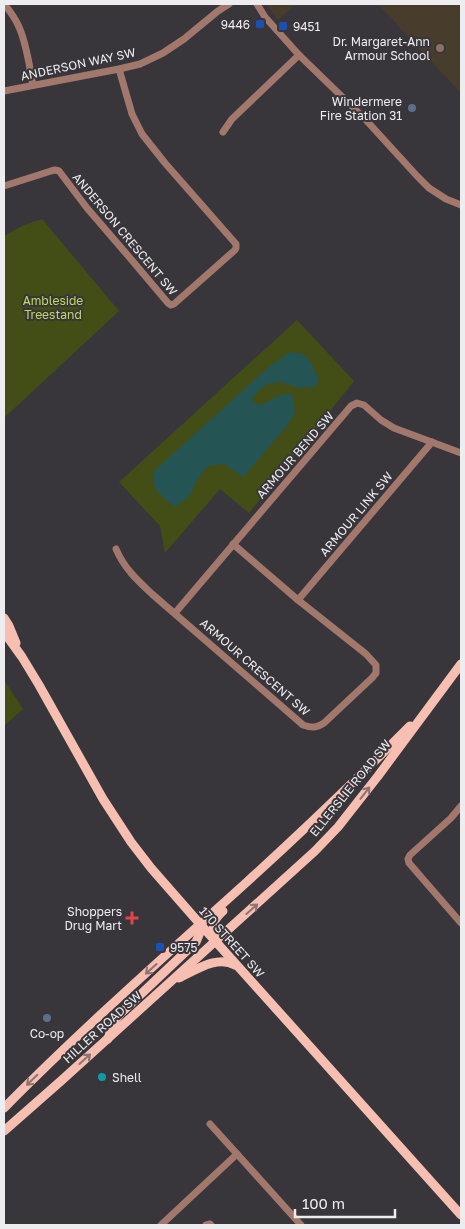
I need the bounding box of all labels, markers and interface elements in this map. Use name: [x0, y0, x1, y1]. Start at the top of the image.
place label: 9446: [221, 17, 250, 32]
marker: 9446: [254, 18, 266, 30]
place label: 9451: [293, 19, 321, 34]
marker: 9451: [277, 20, 289, 32]
place label: Dr. Margaret-Ann Armour School: [332, 34, 430, 63]
marker: Dr. Margaret-Ann Armour School: [434, 42, 446, 54]
street label: ANDERSON WAY SW: [19, 44, 137, 84]
place label: Windermere Fire Station 31: [320, 94, 402, 123]
marker: Windermere Fire Station 31: [406, 102, 418, 114]
street label: ANDERSON CRESCENT SW: [69, 170, 181, 299]
park label: Ambleside Treestand: [23, 293, 83, 322]
street label: ARMOUR BEND SW: [253, 408, 337, 502]
street label: ARMOUR LINK SW: [316, 468, 396, 559]
street label: ARMOUR CRESCENT SW: [197, 615, 313, 719]
street label: ELLERSLIE ROAD SW: [306, 736, 394, 840]
one-way arrow: [360, 786, 370, 800]
one-way arrow: [245, 903, 258, 915]
place label: Shoppers Drug Mart: [64, 904, 122, 933]
street label: 170 STREET SW: [196, 904, 268, 981]
marker: Shoppers Drug Mart: [126, 912, 138, 924]
place label: 9575: [170, 940, 198, 955]
marker: 9575: [154, 941, 166, 953]
one-way arrow: [144, 963, 157, 975]
street label: HILLER ROAD SW: [60, 988, 145, 1066]
marker: Co-op: [41, 1012, 53, 1024]
place label: Co-op: [30, 1026, 64, 1041]
one-way arrow: [78, 1053, 91, 1065]
place label: Shell: [112, 1070, 142, 1085]
marker: Shell: [96, 1071, 108, 1083]
one-way arrow: [26, 1074, 38, 1086]
scale bar: [295, 1186, 395, 1218]
text: 100 m: [302, 1194, 345, 1212]

